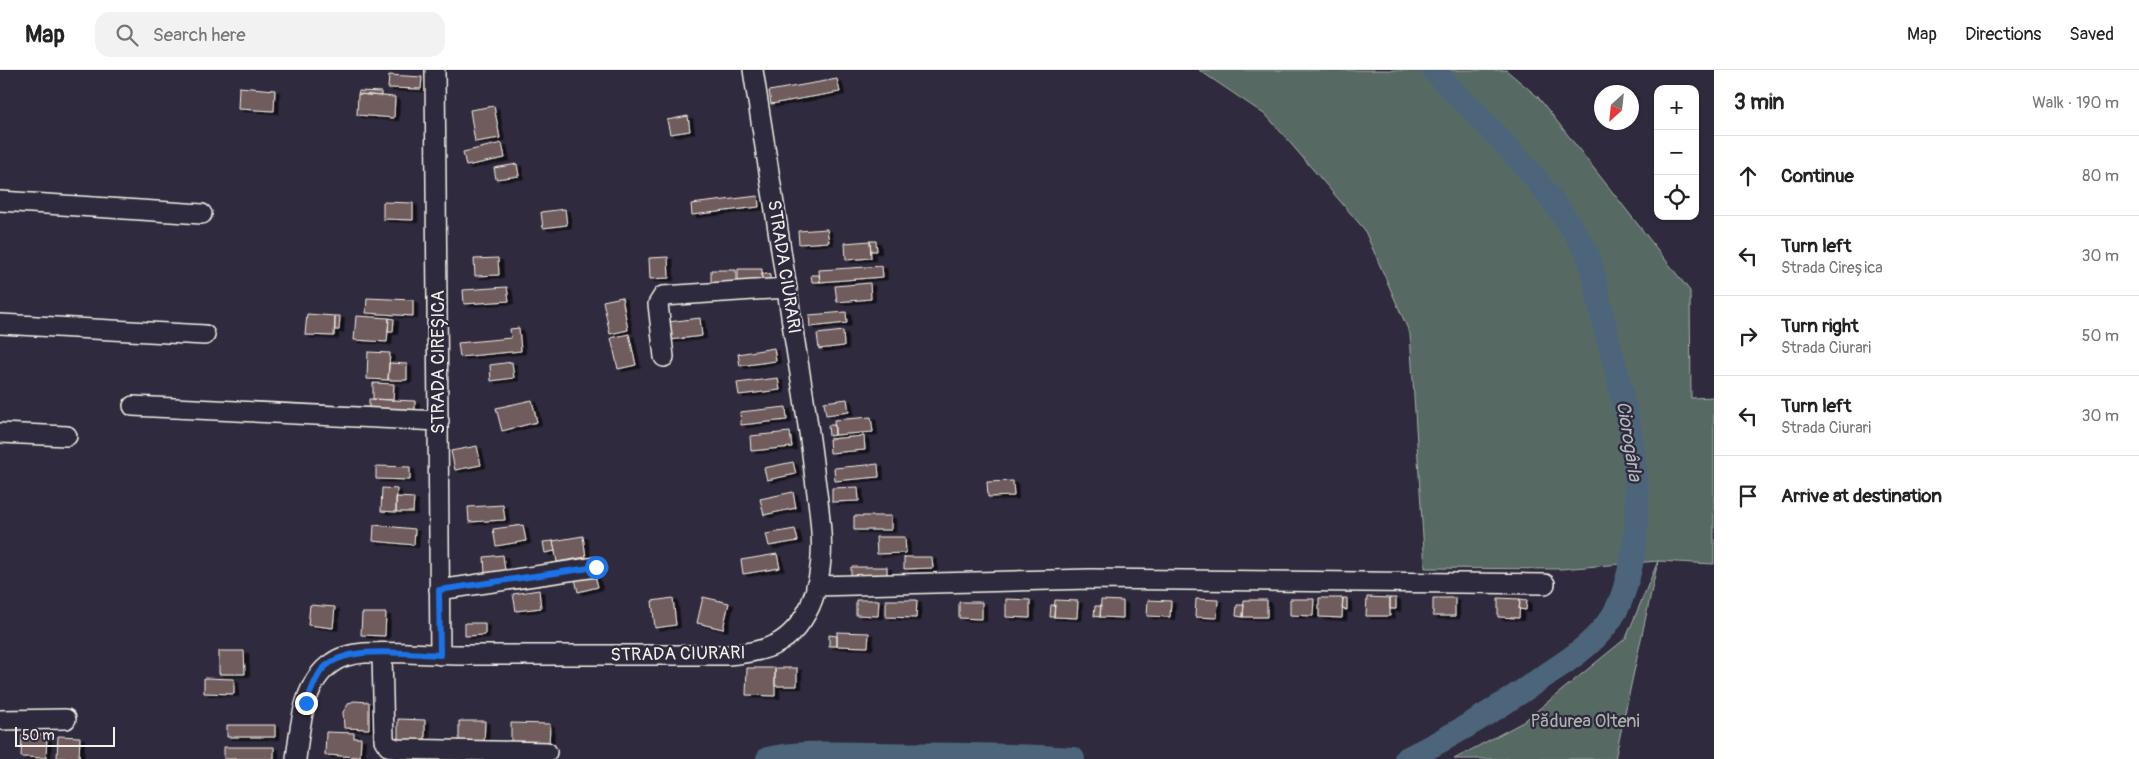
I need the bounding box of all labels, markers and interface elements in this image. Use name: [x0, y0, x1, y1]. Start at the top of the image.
search box: [95, 12, 445, 57]
text: Map: [25, 20, 65, 49]
icon: search: [113, 21, 141, 49]
text: Search here: [153, 23, 246, 47]
text: Map: [1907, 23, 1937, 46]
text: Directions: [1965, 23, 2041, 46]
text: Saved: [2069, 23, 2114, 46]
north arrow: [1594, 85, 1639, 130]
map controls: [1654, 85, 1699, 220]
button: +: [1654, 85, 1699, 130]
text: 3 min: [1734, 89, 1784, 116]
text: Walk · 190 m: [2032, 93, 2119, 113]
button: −: [1654, 130, 1699, 175]
icon: ahead: [1734, 162, 1762, 190]
text: Continue: [1781, 164, 1854, 188]
text: 80 m: [2082, 166, 2119, 186]
button: locate: [1654, 175, 1699, 220]
street label: STRADA CIURARI: [762, 198, 806, 336]
text: Turn left: [1781, 234, 1851, 258]
icon: left: [1734, 242, 1762, 270]
text: 30 m: [2081, 246, 2119, 266]
text: Strada Cireșica: [1781, 258, 1883, 278]
street label: STRADA CIREȘICA: [427, 290, 450, 434]
text: Turn right: [1781, 314, 1859, 338]
icon: right: [1734, 322, 1762, 350]
text: 50 m: [2082, 326, 2119, 346]
text: Strada Ciurari: [1781, 338, 1871, 358]
text: Turn left: [1781, 394, 1851, 418]
water label: Ciorogârla: [1611, 399, 1647, 484]
icon: left: [1734, 402, 1762, 430]
text: 30 m: [2081, 406, 2119, 426]
text: Strada Ciurari: [1781, 418, 1871, 438]
icon: arrive: [1734, 482, 1762, 510]
text: Arrive at destination: [1781, 484, 1942, 508]
route start: [585, 556, 608, 579]
street label: STRADA CIURARI: [610, 641, 746, 667]
route end: [295, 692, 318, 715]
park label: Pădurea Olteni: [1530, 710, 1640, 733]
scale bar: [15, 724, 115, 747]
text: 50 m: [22, 727, 55, 744]

